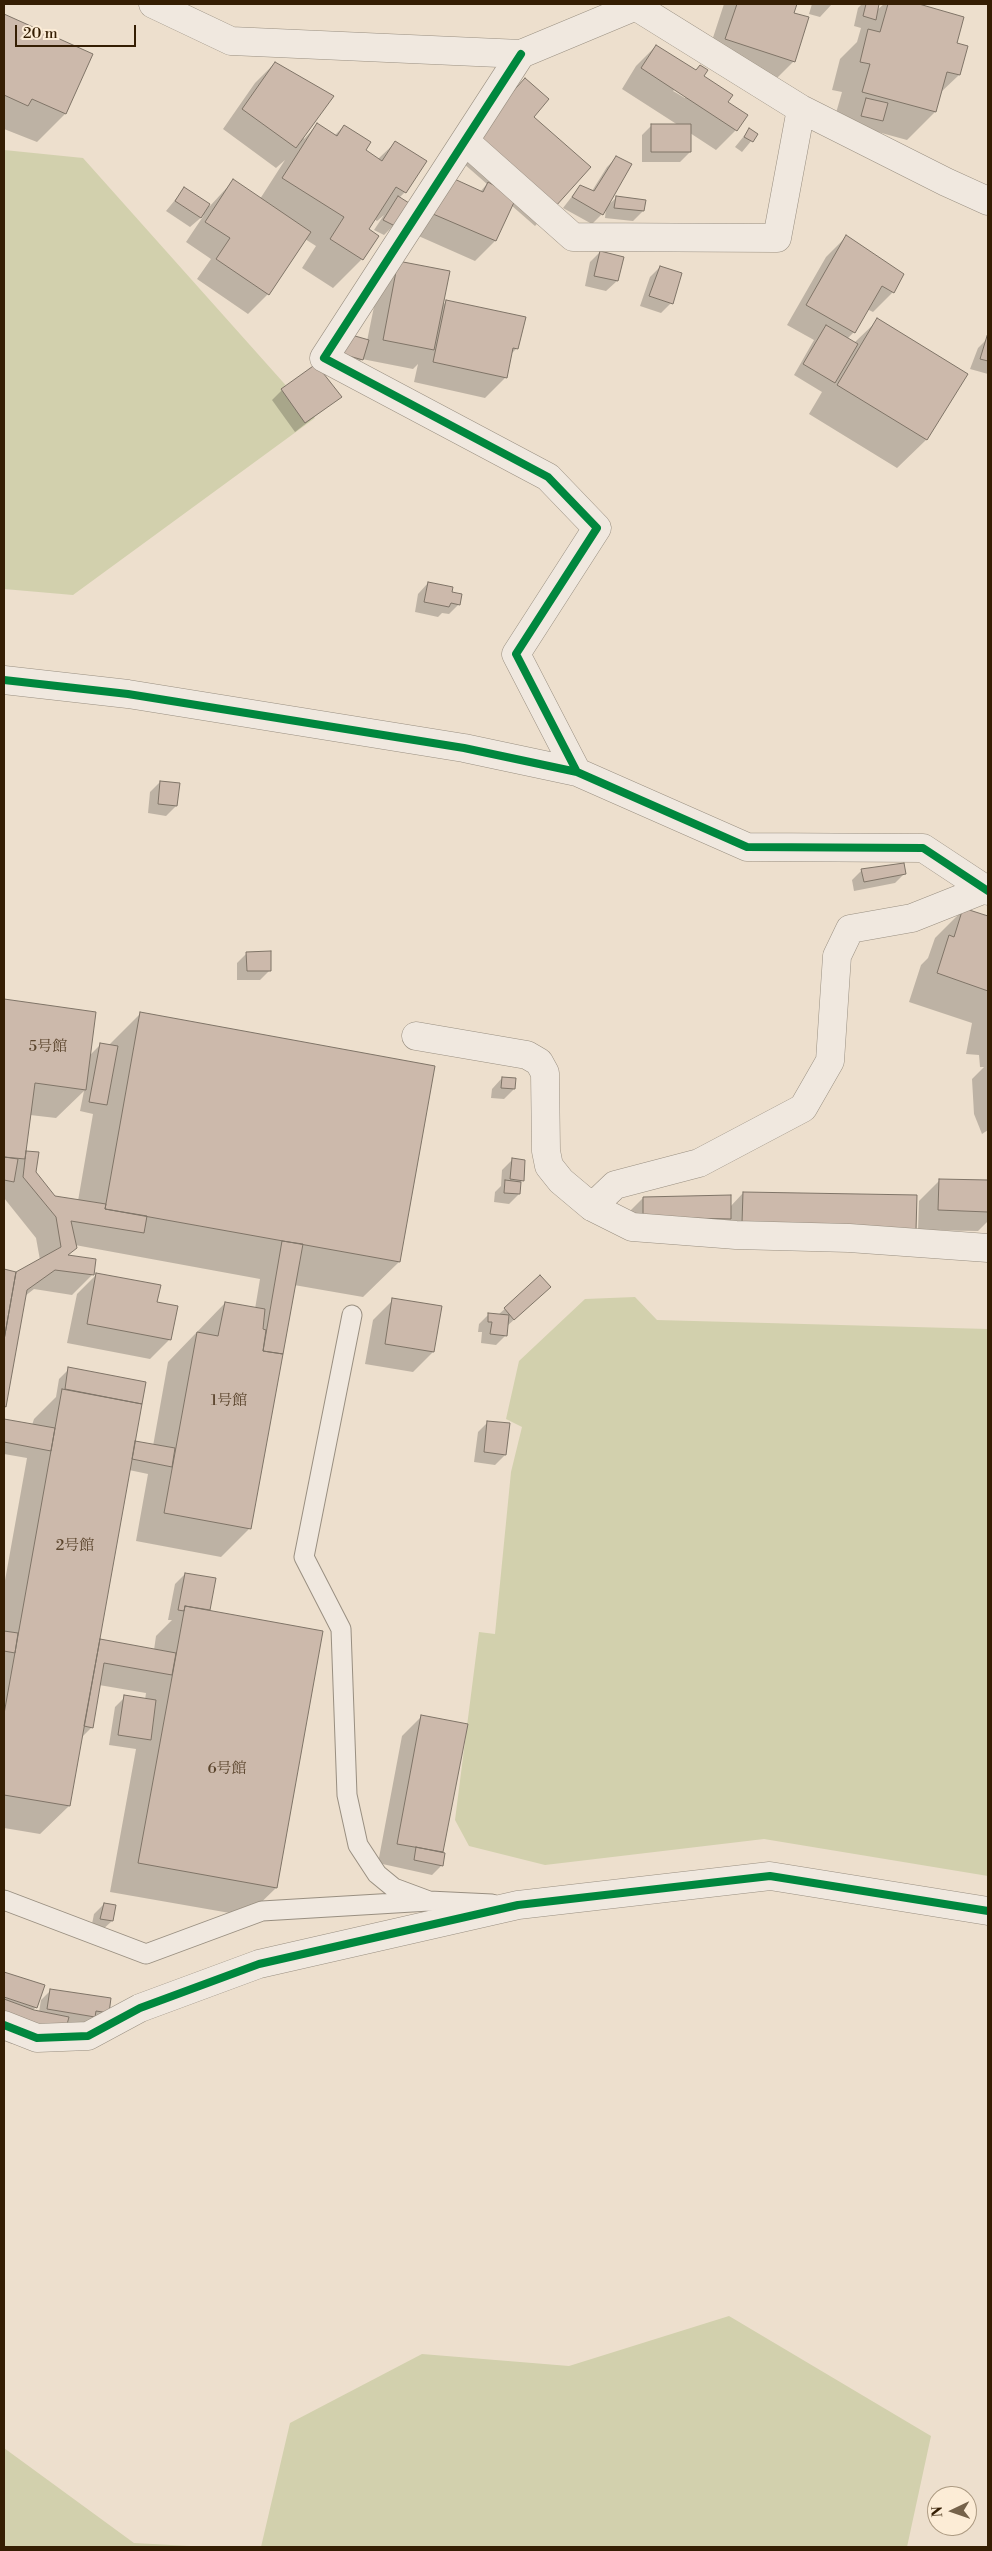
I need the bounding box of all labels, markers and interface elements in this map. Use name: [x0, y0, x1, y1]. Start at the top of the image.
scale bar: [18, 15, 139, 47]
text: 20 m: [23, 24, 58, 43]
house number: 5号館: [29, 1038, 67, 1056]
house number: 1号館: [211, 1392, 247, 1410]
house number: 2号館: [56, 1537, 94, 1555]
house number: 6号館: [207, 1760, 247, 1778]
north arrow: [927, 2486, 977, 2536]
text: N: [929, 2506, 947, 2518]

